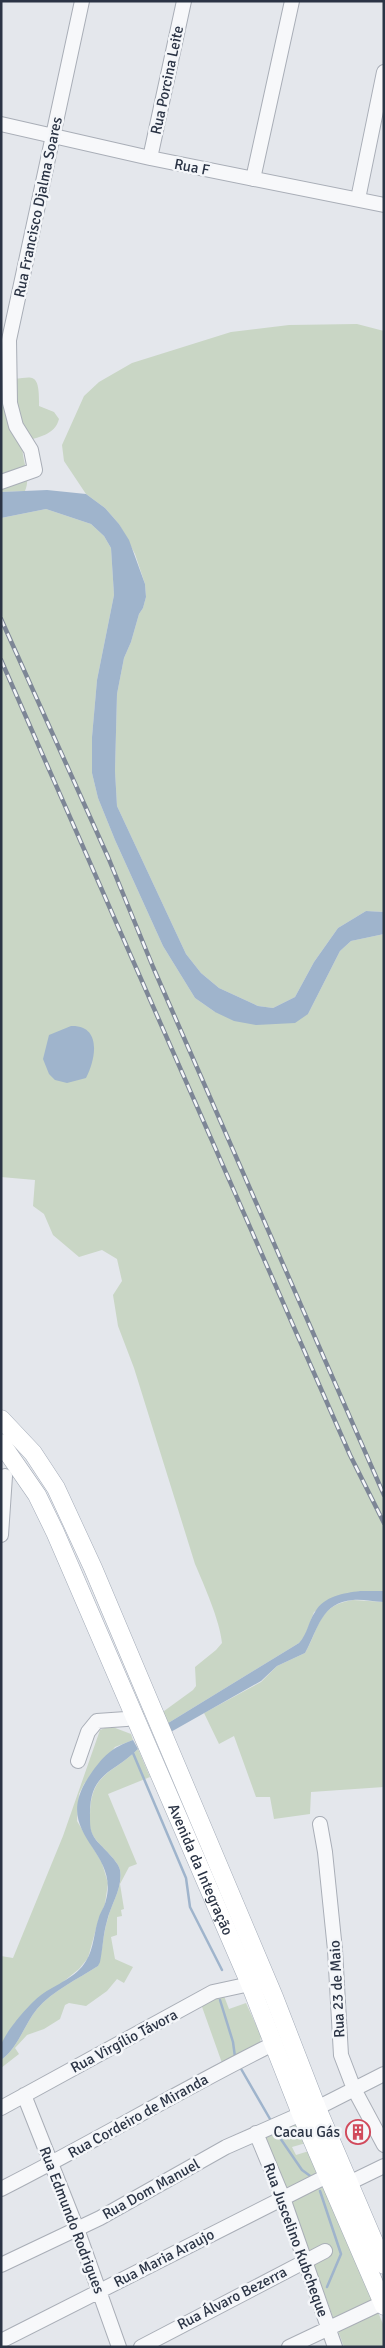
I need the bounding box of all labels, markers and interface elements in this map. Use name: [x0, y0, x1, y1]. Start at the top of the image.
street label: Rua Porcina Leite: [147, 24, 187, 136]
street label: Rua Francisco Djalma Soares: [10, 115, 66, 299]
street label: Rua F: [173, 155, 211, 179]
street label: Avenida da Integração: [164, 1801, 237, 1938]
street label: Rua 23 de Maio: [325, 1940, 349, 2038]
street label: Rua Virgílio Távora: [68, 2005, 180, 2077]
street label: Rua Cordeiro de Miranda: [65, 2070, 211, 2162]
building icon: Cacau Gás: [345, 2119, 371, 2145]
place label: Cacau Gás: [274, 2123, 340, 2141]
street label: Rua Edmundo Rodrigues: [36, 2144, 109, 2296]
street label: Rua Dom Manuel: [99, 2155, 203, 2223]
street label: Rua Juscelino Kubcheque: [260, 2161, 332, 2319]
street label: Rua Maria Araujo: [111, 2225, 218, 2291]
street label: Rua Álvaro Bezerra: [174, 2262, 290, 2333]

